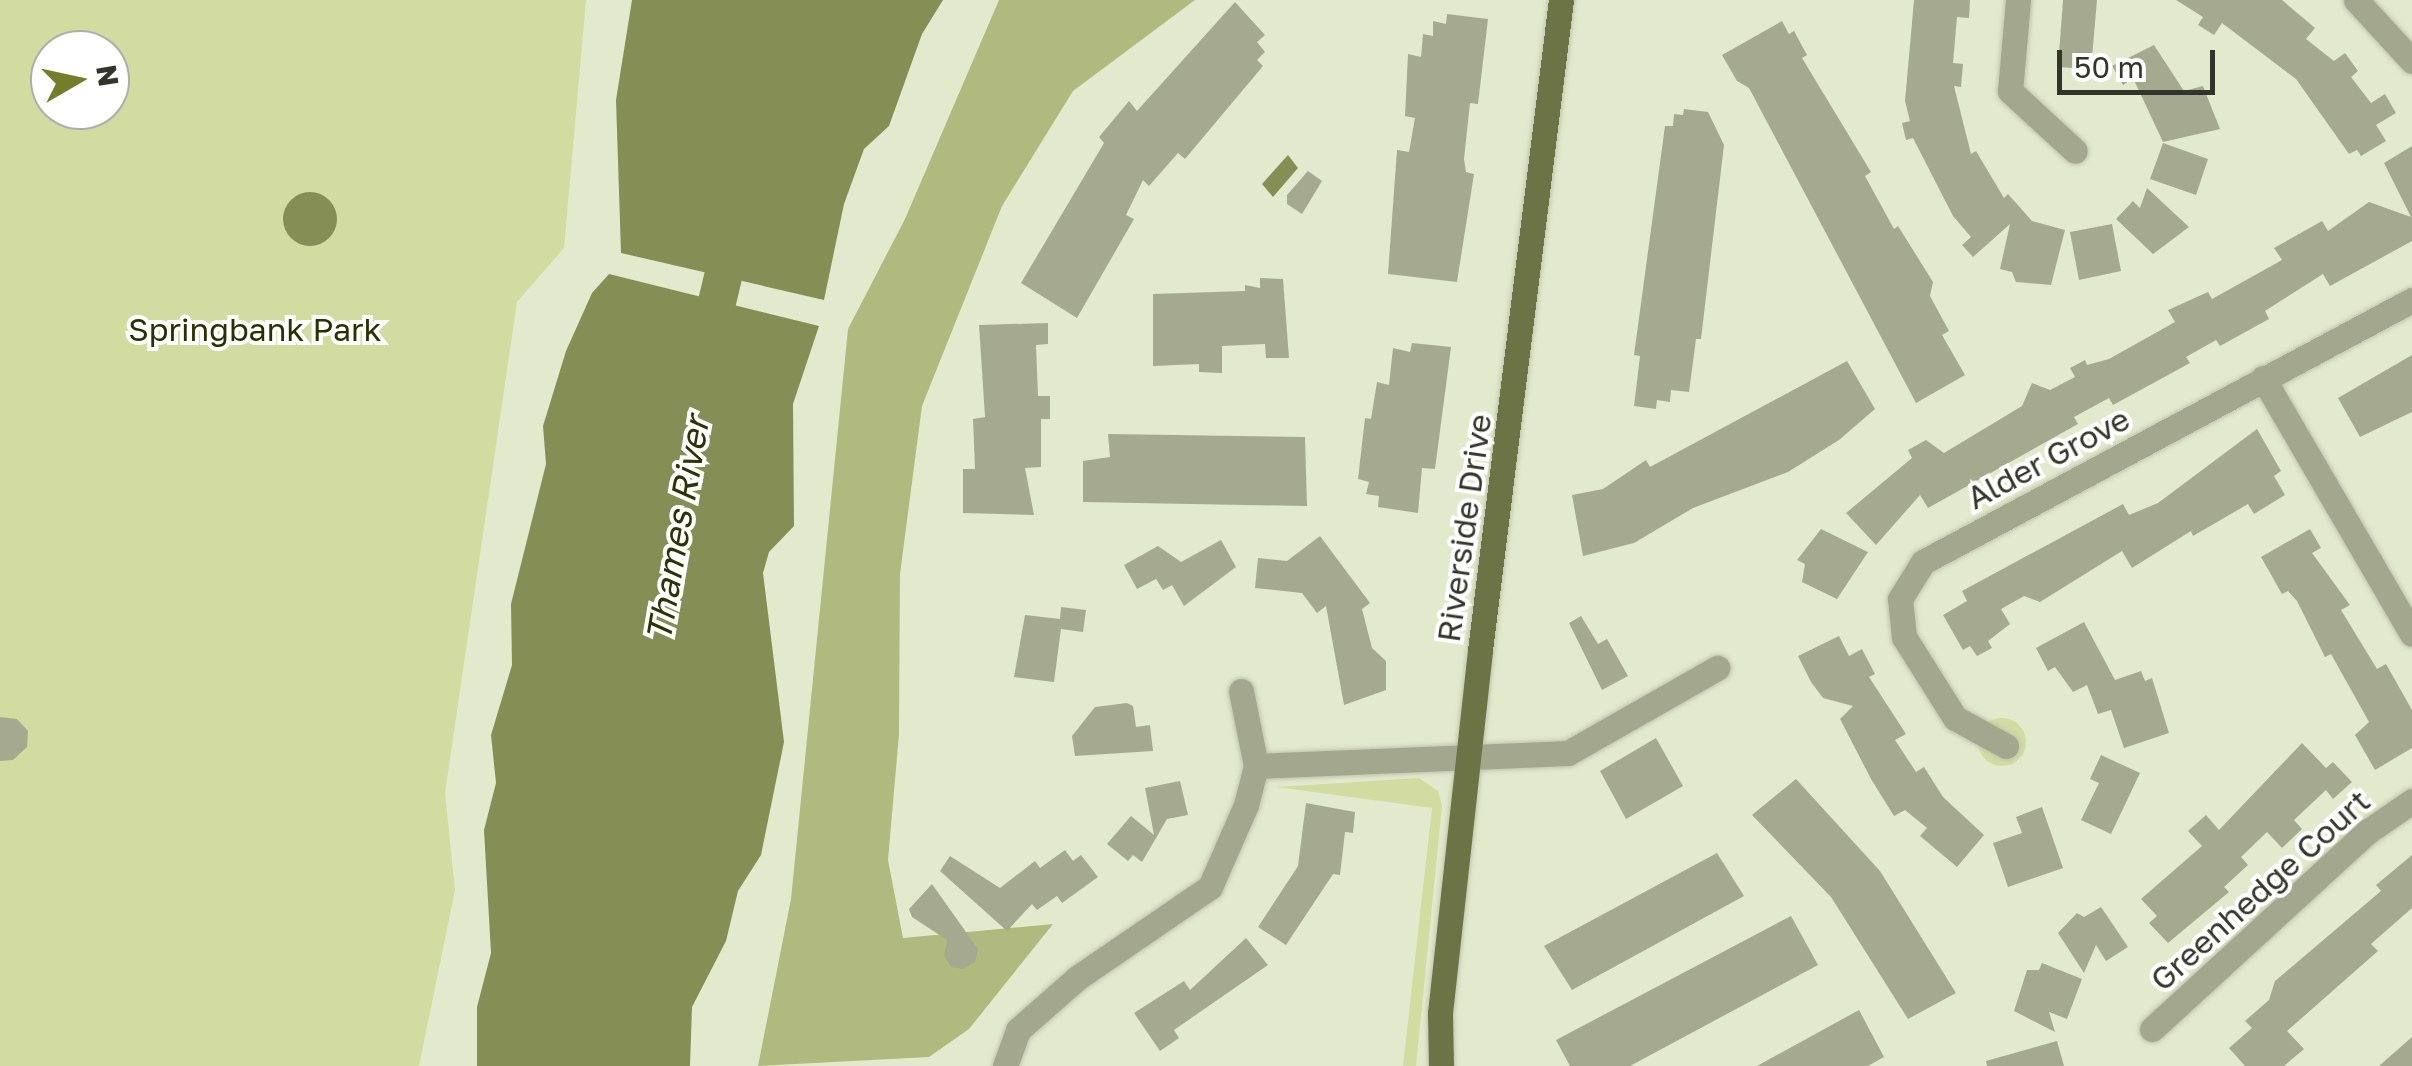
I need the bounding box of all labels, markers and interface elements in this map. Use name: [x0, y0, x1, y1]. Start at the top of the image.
north arrow: [30, 30, 130, 130]
scale bar: [2062, 30, 2220, 92]
text: 50 m: [2074, 49, 2144, 85]
text: N: [90, 62, 126, 89]
park label: Springbank Park: [128, 310, 382, 348]
street label: Alder Grove: [1960, 399, 2136, 517]
street label: Riverside Drive: [1429, 412, 1499, 644]
water label: Thames River: [637, 413, 717, 645]
street label: Greenhedge Court: [2142, 781, 2378, 999]

